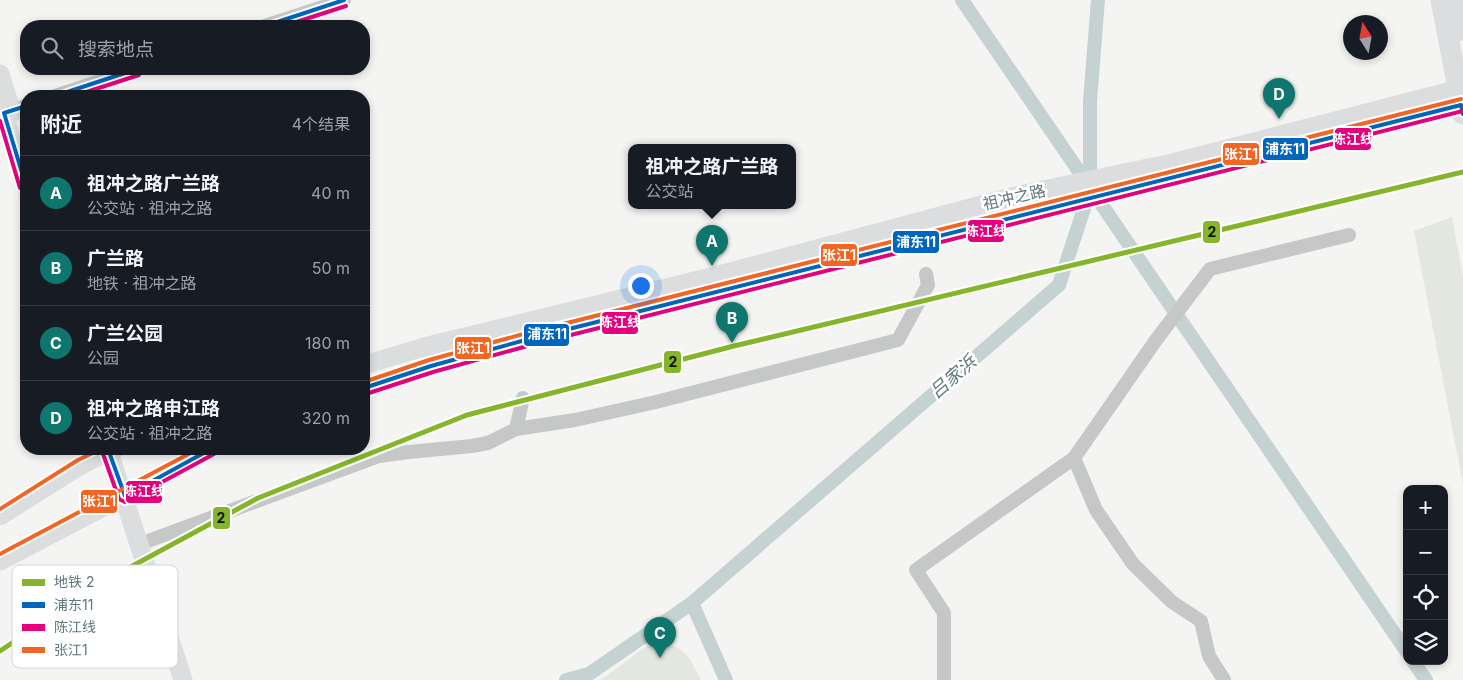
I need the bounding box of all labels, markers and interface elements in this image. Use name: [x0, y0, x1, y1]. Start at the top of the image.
north arrow: [1343, 15, 1388, 60]
search box: [20, 20, 370, 75]
icon: search: [38, 34, 66, 62]
text: 搜索地点: [78, 38, 154, 61]
pin: D: [1263, 78, 1295, 119]
text: 附近: [40, 112, 82, 137]
text: 4个结果: [292, 114, 350, 134]
line badge: 陈江线: [1334, 127, 1372, 151]
text: 陈江线: [1332, 130, 1374, 147]
line badge: 浦东11: [1262, 137, 1309, 161]
text: 浦东11: [1265, 140, 1305, 157]
line badge: 张江1: [1222, 142, 1260, 166]
popup: [628, 144, 796, 209]
text: 张江1: [1224, 145, 1258, 162]
text: 祖冲之路广兰路: [645, 155, 779, 178]
text: 祖冲之路广兰路: [87, 172, 220, 195]
street label: 祖冲之路: [981, 180, 1047, 214]
text: 公交站: [645, 181, 694, 201]
text: A: [50, 183, 62, 203]
text: 40 m: [311, 183, 350, 203]
text: 公交站 · 祖冲之路: [87, 198, 213, 218]
line badge: 陈江线: [967, 219, 1005, 243]
line badge: 2: [1202, 220, 1221, 244]
text: 陈江线: [965, 222, 1007, 239]
text: 2: [1208, 223, 1217, 240]
pin: A: [696, 225, 728, 266]
line badge: 浦东11: [892, 230, 940, 254]
text: 浦东11: [896, 233, 936, 250]
line badge: 张江1: [820, 243, 858, 267]
text: 张江1: [822, 246, 856, 263]
text: 广兰路: [87, 247, 144, 270]
text: B: [51, 258, 61, 278]
text: 50 m: [312, 258, 350, 278]
text: 地铁 · 祖冲之路: [87, 273, 197, 293]
your location: [628, 273, 654, 299]
pin: B: [716, 302, 748, 343]
line badge: 陈江线: [601, 311, 639, 335]
text: 陈江线: [599, 313, 641, 330]
text: 广兰公园: [87, 322, 163, 345]
line badge: 浦东11: [523, 323, 570, 347]
text: 浦东11: [527, 325, 567, 342]
text: C: [50, 333, 62, 353]
text: 180 m: [305, 333, 350, 353]
line badge: 张江1: [454, 336, 492, 360]
text: 张江1: [456, 339, 490, 356]
text: 公园: [87, 348, 119, 368]
line badge: 2: [663, 350, 682, 374]
water label: 吕家浜: [925, 350, 981, 402]
text: 2: [669, 353, 678, 370]
text: 祖冲之路申江路: [87, 397, 220, 420]
text: D: [50, 408, 62, 428]
text: 320 m: [302, 408, 350, 428]
text: 公交站 · 祖冲之路: [87, 423, 213, 443]
line badge: 陈江线: [125, 480, 163, 504]
text: 陈江线: [123, 482, 165, 499]
map controls: [1403, 485, 1448, 665]
button: +: [1403, 485, 1448, 530]
line badge: 张江1: [80, 489, 118, 514]
text: 张江1: [82, 492, 116, 509]
line badge: 2: [212, 506, 231, 530]
text: 2: [217, 509, 226, 526]
button: −: [1403, 530, 1448, 575]
legend: [12, 565, 178, 668]
text: 地铁 2: [54, 573, 94, 590]
button: locate: [1403, 575, 1448, 620]
text: 浦东11: [54, 596, 93, 613]
pin: C: [644, 617, 676, 658]
text: 陈江线: [54, 618, 96, 635]
button: layers: [1403, 620, 1448, 665]
text: 张江1: [54, 641, 88, 658]

